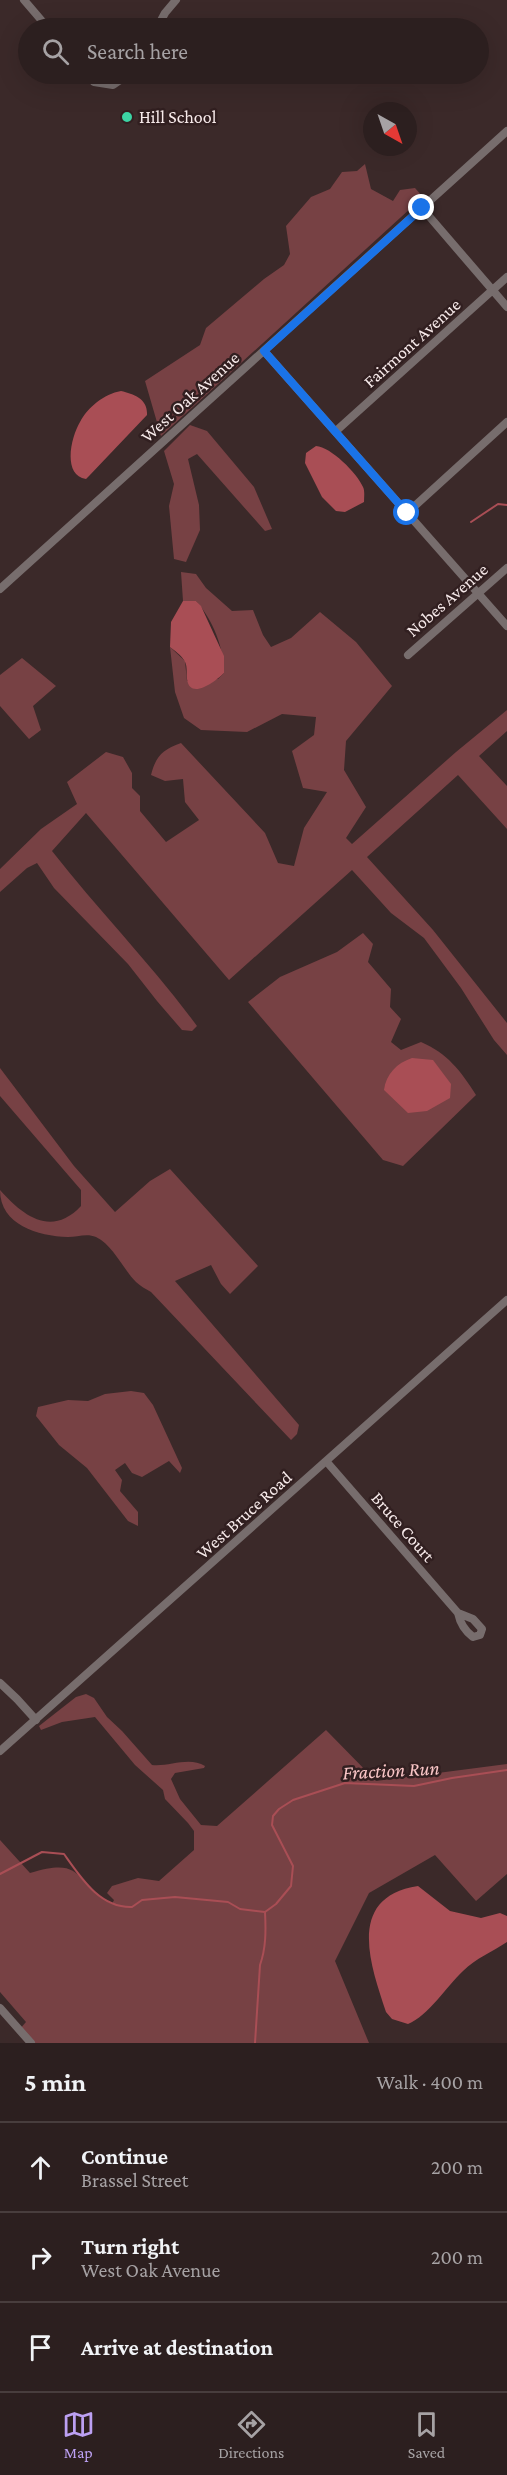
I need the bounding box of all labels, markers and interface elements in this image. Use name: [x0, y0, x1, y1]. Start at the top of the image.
search box: [18, 18, 489, 84]
icon: search: [39, 35, 72, 68]
text: Search here: [87, 39, 188, 64]
north arrow: [363, 102, 417, 156]
place label: Hill School: [139, 107, 217, 127]
marker: Hill School: [120, 110, 134, 124]
route end: [408, 194, 434, 220]
street label: Fairmont Avenue: [359, 294, 465, 392]
street label: West Oak Avenue: [137, 348, 243, 446]
route start: [393, 499, 419, 525]
street label: Nobes Avenue: [402, 559, 492, 641]
street label: West Bruce Road: [192, 1467, 296, 1563]
street label: Bruce Court: [367, 1488, 439, 1567]
water label: Fraction Run: [342, 1756, 440, 1784]
text: 5 min: [24, 2068, 86, 2097]
text: Walk · 400 m: [377, 2071, 483, 2093]
text: Continue: [81, 2144, 168, 2169]
icon: ahead: [24, 2151, 57, 2184]
text: 200 m: [431, 2156, 483, 2178]
text: Brassel Street: [81, 2169, 188, 2191]
text: Turn right: [81, 2234, 179, 2259]
icon: right: [24, 2241, 57, 2274]
text: 200 m: [431, 2246, 483, 2268]
text: West Oak Avenue: [81, 2259, 220, 2281]
icon: arrive: [24, 2331, 57, 2364]
text: Arrive at destination: [81, 2335, 273, 2360]
tab: Map: [62, 2408, 95, 2461]
tab: Directions: [218, 2408, 284, 2461]
tab: Saved: [408, 2408, 445, 2461]

